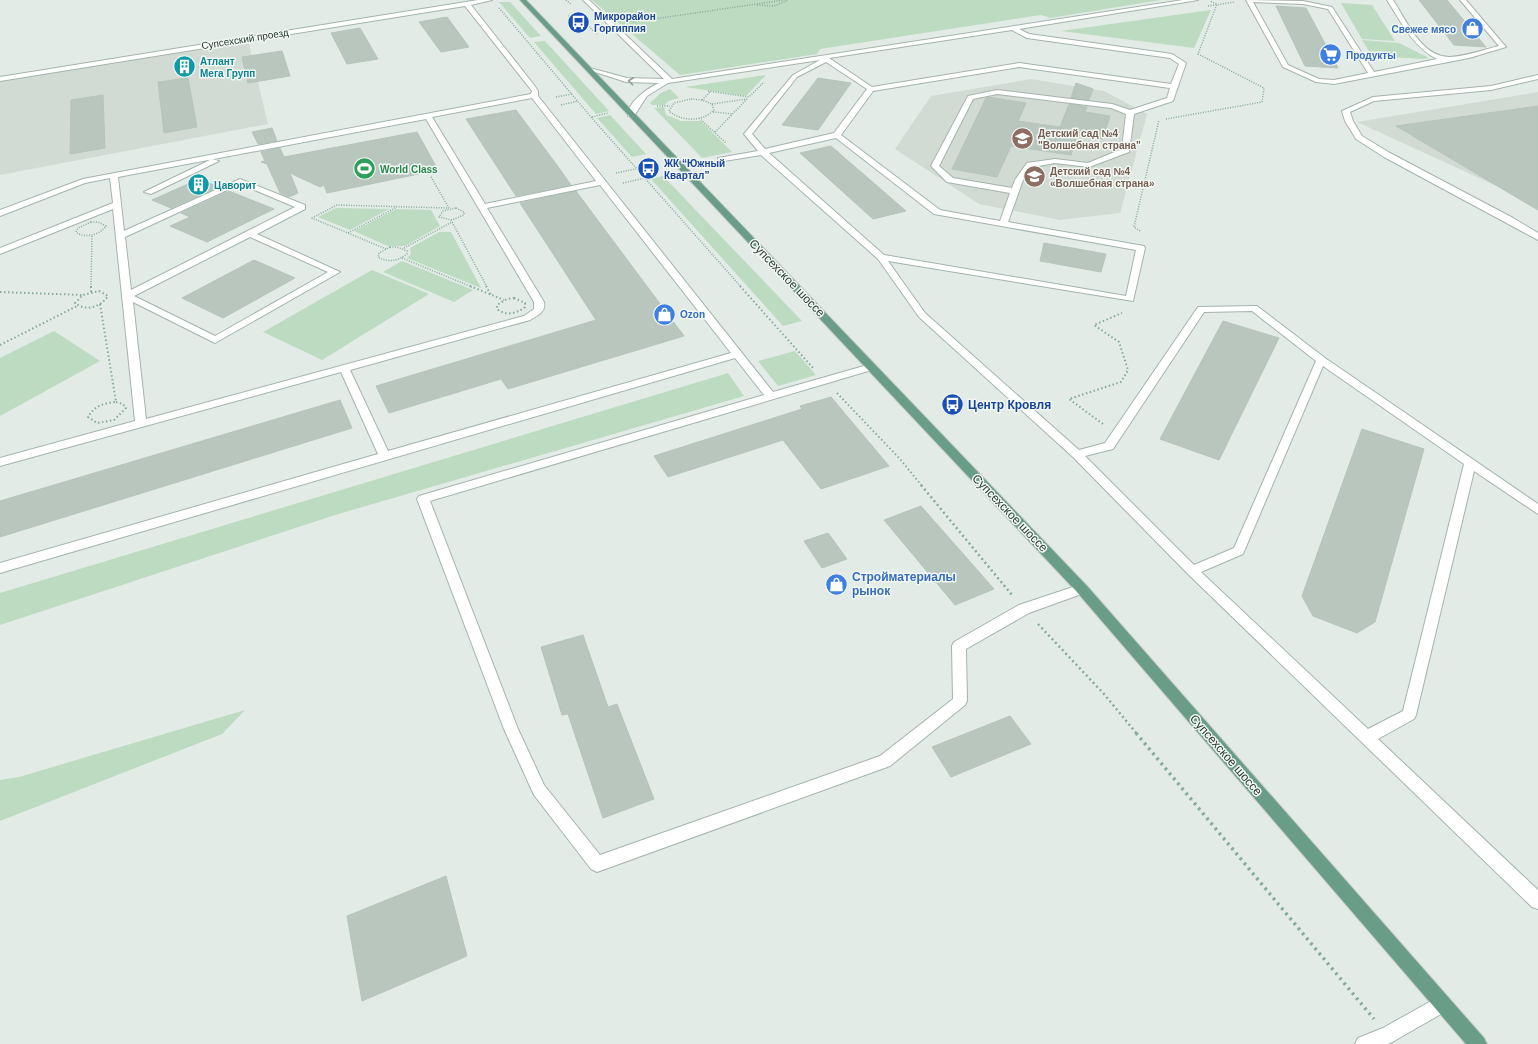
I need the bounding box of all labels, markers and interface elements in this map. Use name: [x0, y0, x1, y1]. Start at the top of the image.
bus stop icon: Микрорайон Горгиппия: [566, 9, 592, 35]
place label: Микрорайон Горгиппия: [594, 11, 656, 34]
shop icon: Свежее мясо: [1459, 16, 1485, 42]
place label: Свежее мясо: [1392, 24, 1456, 35]
street label: Супсехский проезд: [201, 27, 290, 51]
supermarket icon: Продукты: [1318, 42, 1344, 68]
place label: Продукты: [1346, 50, 1396, 61]
building icon: Атлант Мега Групп: [172, 54, 198, 80]
place label: Атлант Мега Групп: [200, 56, 255, 79]
one-way arrow: [628, 77, 634, 86]
school or university icon: Детский сад №4 "Волшебная страна": [1010, 126, 1036, 152]
place label: Детский сад №4 "Волшебная страна": [1038, 128, 1141, 151]
sports icon: World Class: [352, 156, 378, 182]
bus stop icon: ЖК “Южный Квартал”: [636, 156, 662, 182]
place label: ЖК “Южный Квартал”: [663, 158, 725, 181]
place label: World Class: [380, 164, 438, 175]
school or university icon: Детский сад №4 «Волшебная страна»: [1021, 164, 1047, 190]
place label: Детский сад №4 «Волшебная страна»: [1050, 166, 1155, 189]
building icon: Цаворит: [186, 172, 212, 198]
place label: Цаворит: [214, 180, 257, 191]
street label: Супсехское шоссе: [746, 236, 828, 320]
shop icon: Ozon: [651, 301, 677, 327]
place label: Ozon: [680, 309, 705, 320]
bus stop icon: Центр Кровля: [939, 392, 965, 418]
place label: Центр Кровля: [968, 398, 1051, 412]
street label: Супсехское шоссе: [969, 471, 1051, 555]
place label: Стройматериалы рынок: [852, 570, 956, 598]
shop icon: Стройматериалы рынок: [824, 571, 850, 597]
street label: Супсехское шоссе: [1187, 712, 1265, 799]

